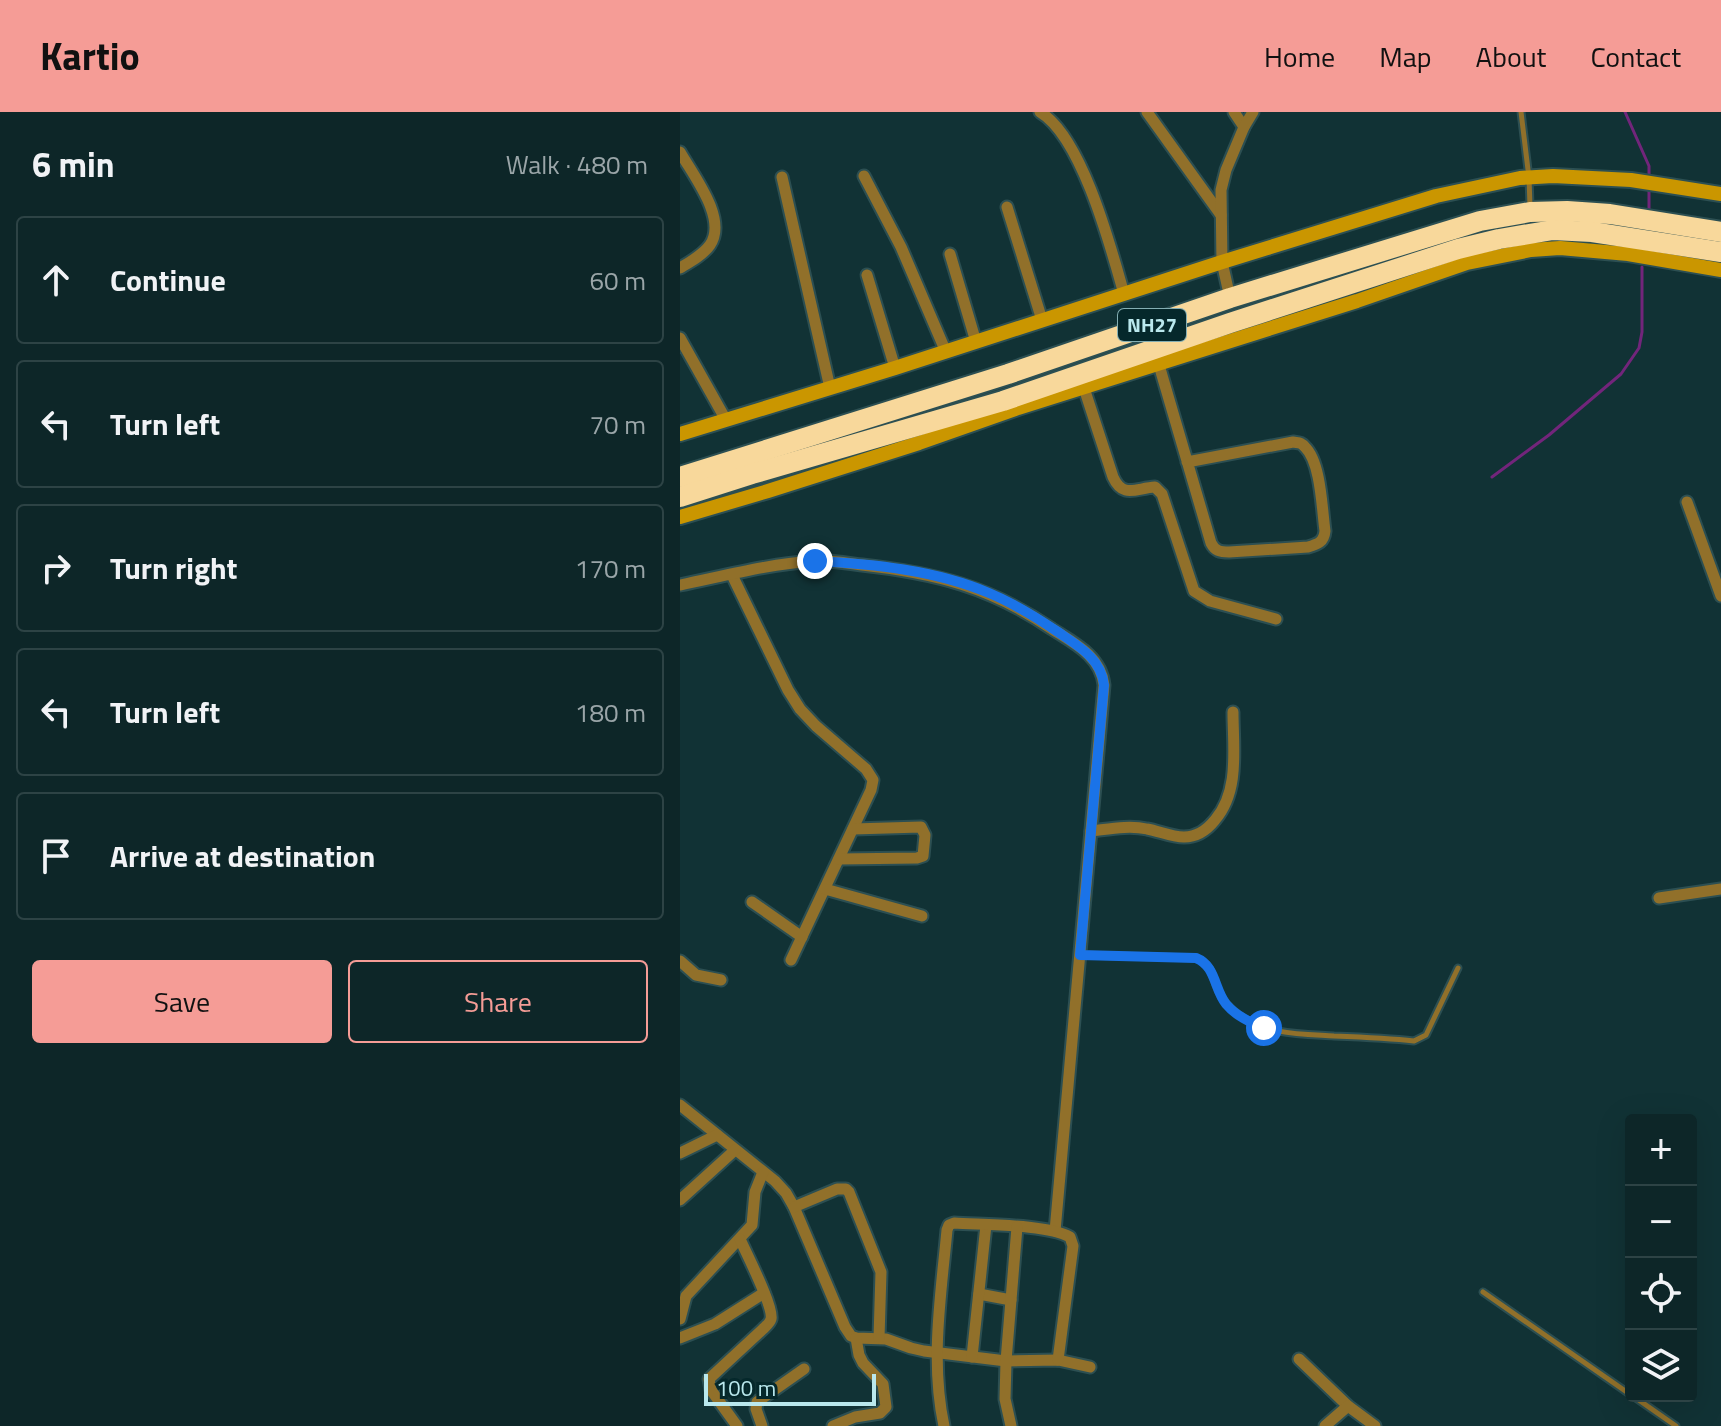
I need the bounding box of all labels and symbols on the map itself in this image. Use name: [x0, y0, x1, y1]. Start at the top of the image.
road number: NH27: [1118, 309, 1186, 341]
route end: [797, 543, 833, 579]
route start: [1246, 1010, 1282, 1046]
scale bar: [704, 1370, 876, 1406]

